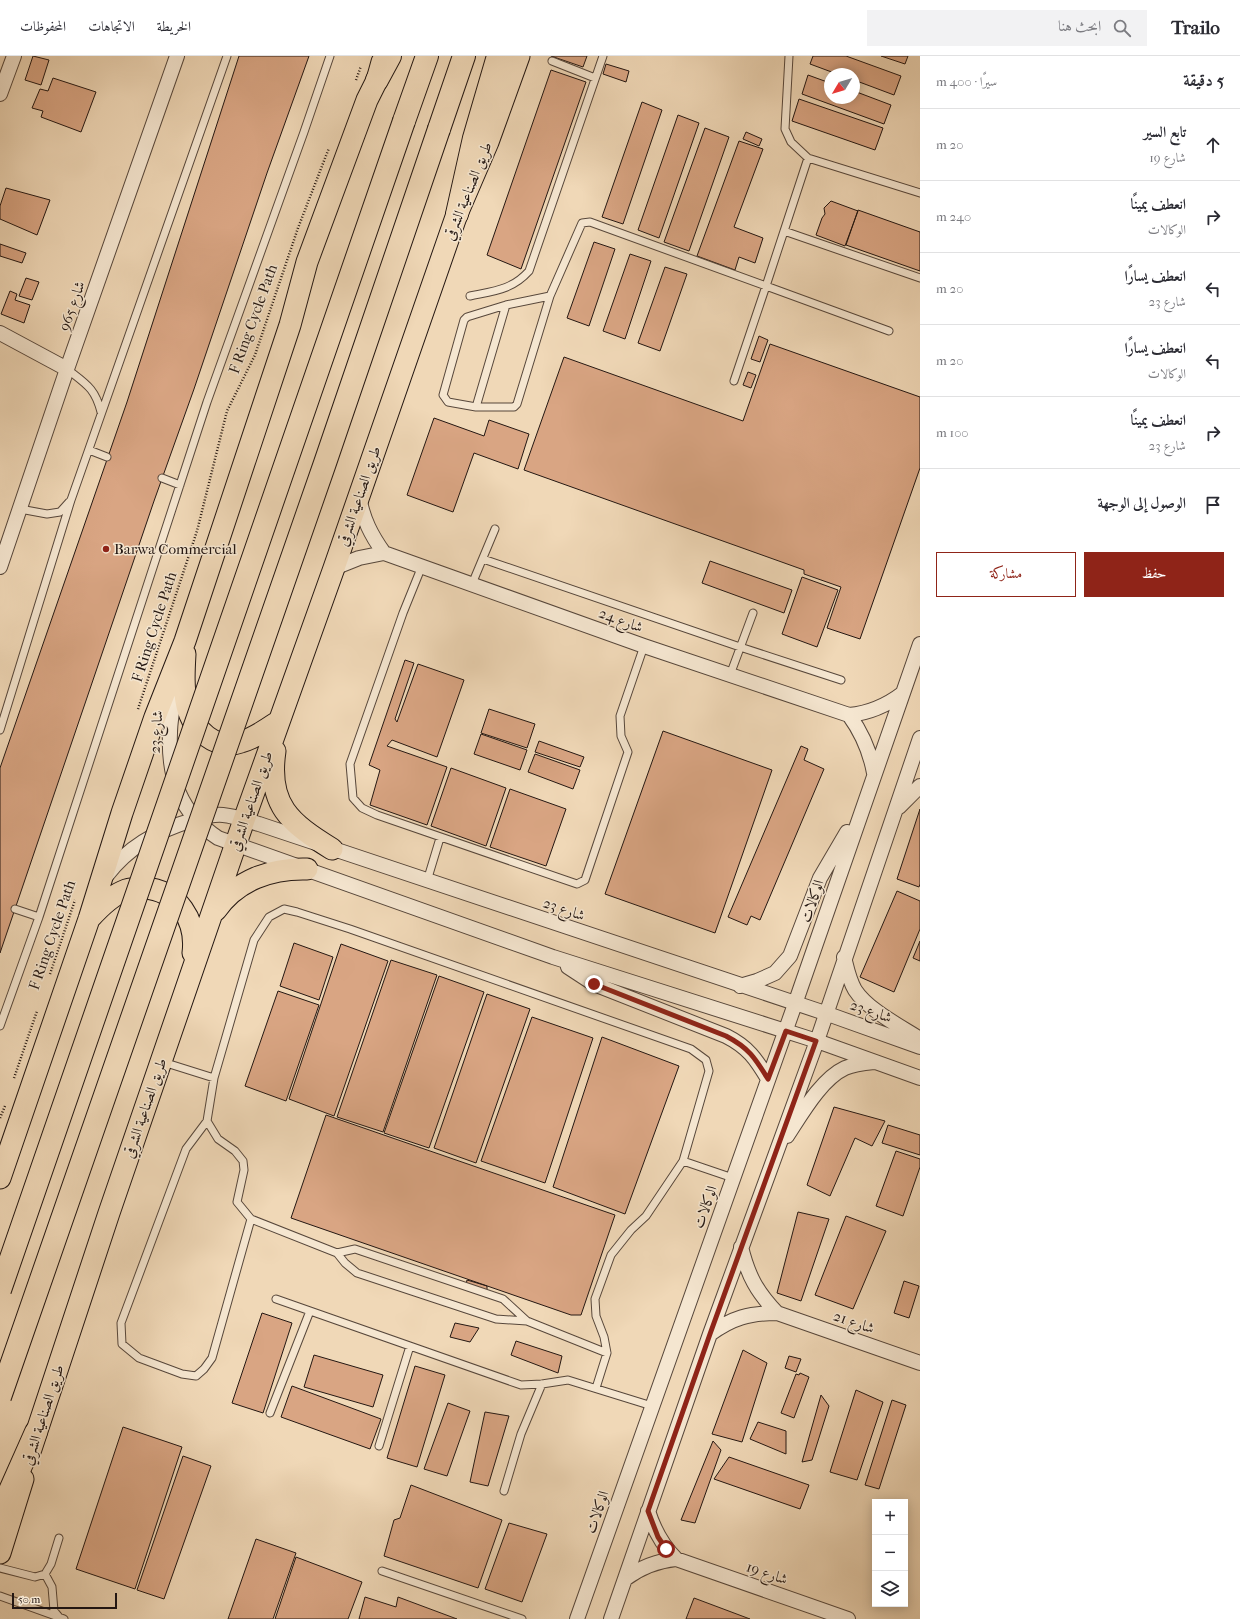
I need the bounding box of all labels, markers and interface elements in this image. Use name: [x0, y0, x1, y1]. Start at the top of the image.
search box: [867, 10, 1147, 46]
text: ابحث هنا: [1058, 17, 1101, 35]
icon: search: [1111, 17, 1133, 39]
text: Trailo: [1171, 17, 1220, 39]
text: المحفوظات: [20, 18, 66, 35]
text: الاتجاهات: [88, 18, 135, 35]
text: الخريطة: [157, 18, 191, 35]
north arrow: [824, 68, 860, 104]
text: 5 دقيقة: [1183, 70, 1224, 90]
text: سيرًا · 400 m: [936, 74, 997, 89]
text: تابع السير: [1144, 123, 1186, 141]
icon: ahead: [1202, 134, 1224, 156]
text: 20 m: [936, 137, 963, 152]
street label: طريق الصناعية الشرقي: [440, 139, 499, 244]
text: شارع 19: [1149, 150, 1186, 165]
text: انعطف يمينًا: [1131, 195, 1186, 213]
icon: right: [1202, 206, 1224, 228]
text: 240 m: [936, 209, 971, 224]
text: الوكالات: [1148, 222, 1186, 237]
street label: F Ring Cycle Path: [225, 261, 281, 376]
text: انعطف يسارًا: [1125, 267, 1186, 285]
icon: left: [1202, 278, 1224, 300]
street label: شارع 965: [55, 279, 93, 335]
text: 20 m: [936, 281, 963, 296]
text: شارع 23: [1149, 294, 1186, 309]
text: انعطف يسارًا: [1125, 339, 1186, 357]
icon: left: [1202, 350, 1224, 372]
text: 20 m: [936, 353, 963, 368]
text: الوكالات: [1148, 366, 1186, 381]
text: انعطف يمينًا: [1131, 411, 1186, 429]
icon: right: [1202, 422, 1224, 444]
text: 100 m: [936, 425, 969, 440]
text: شارع 23: [1149, 438, 1186, 453]
street label: طريق الصناعية الشرقي: [333, 444, 387, 549]
text: الوصول إلى الوجهة: [1097, 494, 1186, 512]
icon: arrive: [1202, 494, 1224, 516]
place label: Barwa Commercial: [114, 540, 237, 558]
marker: Barwa Commercial: [101, 544, 111, 554]
button: مشاركة: [936, 552, 1076, 597]
button: حفظ: [1084, 552, 1224, 597]
street label: F Ring Cycle Path: [128, 569, 181, 685]
street label: شارع 24: [595, 604, 646, 640]
street label: شارع 23: [146, 710, 170, 754]
street label: طريق الصناعية الشرقي: [225, 749, 279, 854]
street label: F Ring Cycle Path: [25, 877, 79, 992]
street label: الوكالات: [796, 877, 828, 925]
street label: شارع 23: [539, 893, 587, 928]
route end: [585, 975, 603, 993]
street label: شارع 23: [846, 995, 894, 1030]
street label: طريق الصناعية الشرقي: [119, 1056, 173, 1161]
street label: الوكالات: [689, 1183, 721, 1231]
street label: شارع 21: [830, 1307, 877, 1341]
street label: طريق الصناعية الشرقي: [18, 1362, 71, 1469]
street label: الوكالات: [581, 1488, 613, 1536]
map controls: [872, 1499, 908, 1607]
button: +: [872, 1499, 908, 1535]
button: −: [872, 1535, 908, 1571]
route start: [657, 1540, 675, 1558]
street label: شارع 19: [743, 1558, 790, 1592]
button: layers: [872, 1571, 908, 1607]
scale bar: [12, 1591, 117, 1610]
text: 50 m: [18, 1593, 40, 1606]

